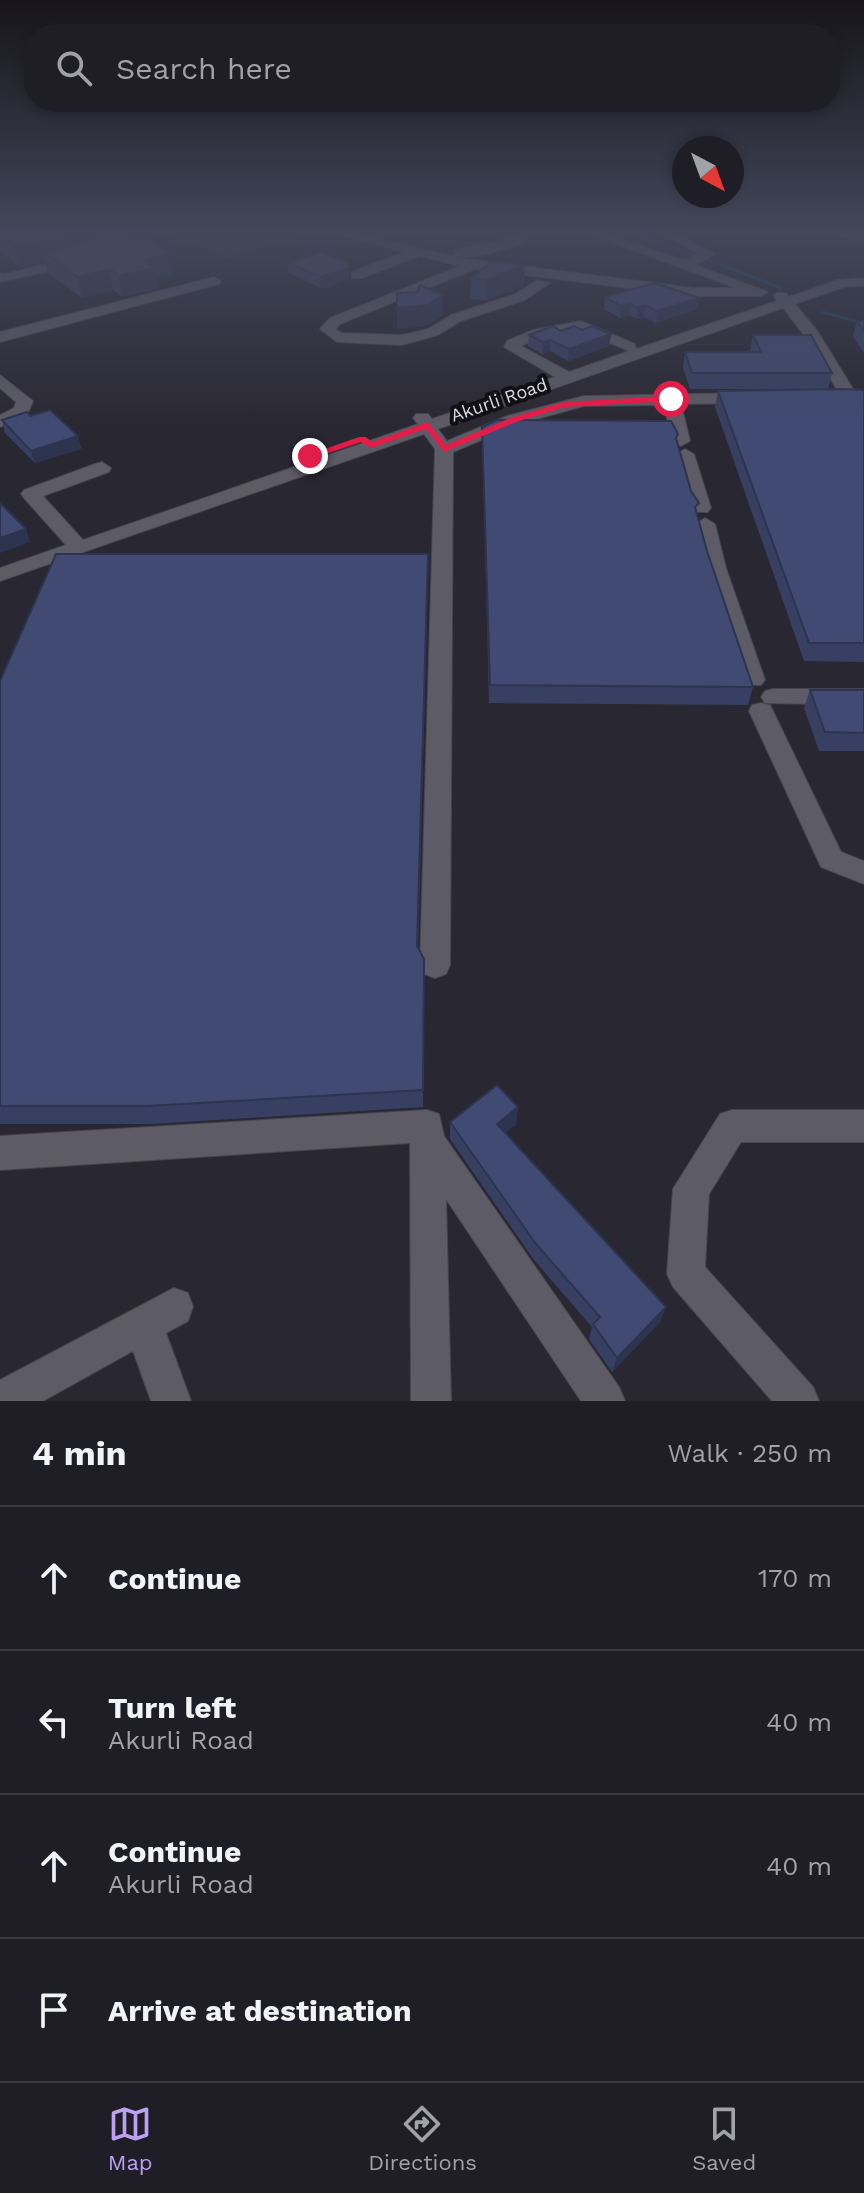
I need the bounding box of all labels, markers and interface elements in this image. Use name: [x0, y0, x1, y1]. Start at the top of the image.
search box: [24, 24, 840, 112]
icon: search: [52, 46, 96, 90]
text: Search here: [116, 51, 292, 86]
north arrow: [672, 136, 744, 208]
street label: Akurli Road: [448, 373, 550, 426]
route start: [653, 381, 689, 417]
route end: [292, 438, 328, 474]
text: 4 min: [32, 1433, 127, 1473]
text: Walk · 250 m: [667, 1438, 832, 1468]
icon: ahead: [32, 1556, 76, 1600]
text: Continue: [108, 1561, 241, 1596]
text: 170 m: [758, 1563, 832, 1593]
text: Turn left: [108, 1690, 236, 1725]
icon: left: [32, 1700, 76, 1744]
text: 40 m: [766, 1707, 832, 1737]
text: Akurli Road: [108, 1725, 254, 1755]
text: Continue: [108, 1834, 241, 1869]
icon: ahead: [32, 1844, 76, 1888]
text: 40 m: [766, 1851, 832, 1881]
text: Akurli Road: [108, 1869, 254, 1899]
icon: arrive: [32, 1988, 76, 2032]
text: Arrive at destination: [108, 1993, 412, 2028]
tab: Map: [108, 2102, 153, 2175]
tab: Directions: [368, 2102, 477, 2175]
tab: Saved: [692, 2102, 756, 2175]

